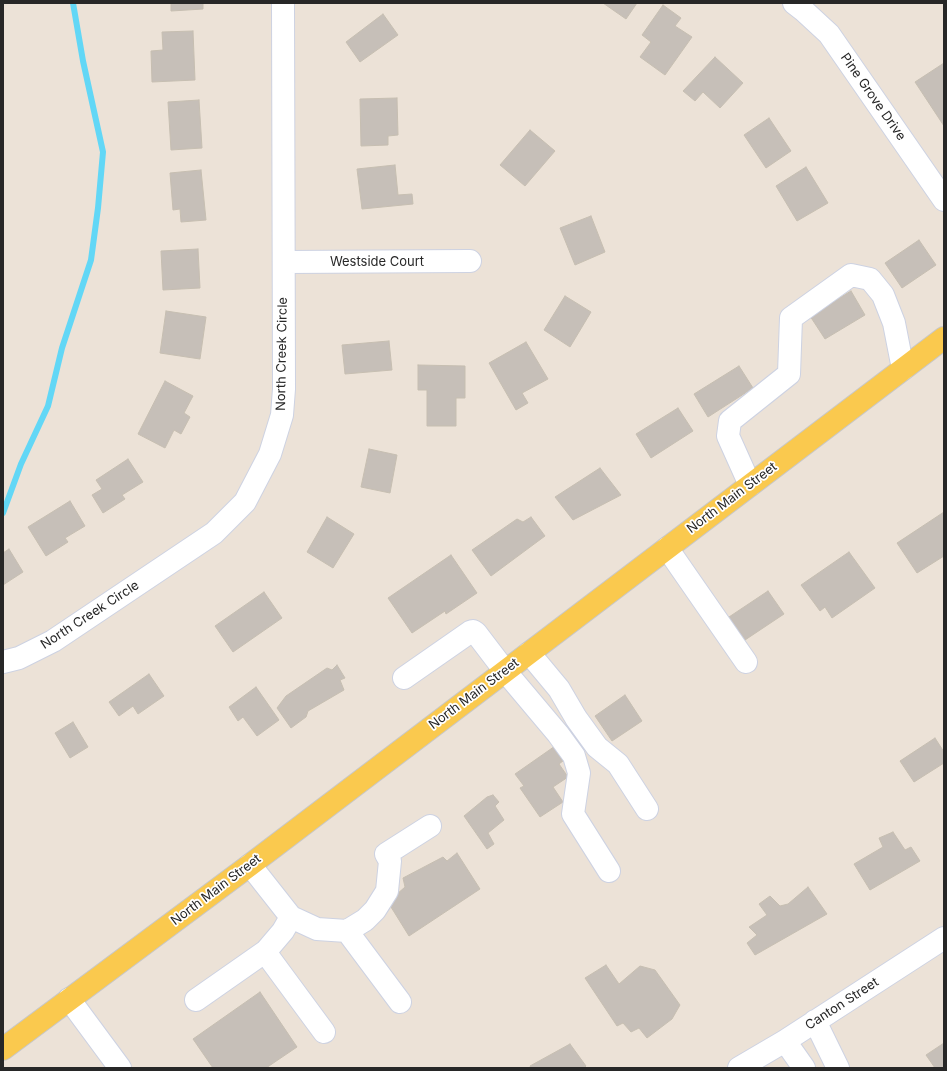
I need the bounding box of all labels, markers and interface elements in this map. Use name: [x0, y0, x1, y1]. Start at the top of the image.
street label: Pine Grove Drive: [837, 50, 909, 144]
street label: Westside Court: [330, 254, 424, 270]
street label: North Creek Circle: [273, 297, 291, 411]
street label: North Main Street: [684, 459, 780, 537]
street label: North Creek Circle: [38, 577, 142, 653]
street label: North Main Street: [426, 655, 522, 733]
street label: North Main Street: [168, 851, 264, 929]
street label: Canton Street: [802, 974, 882, 1034]

